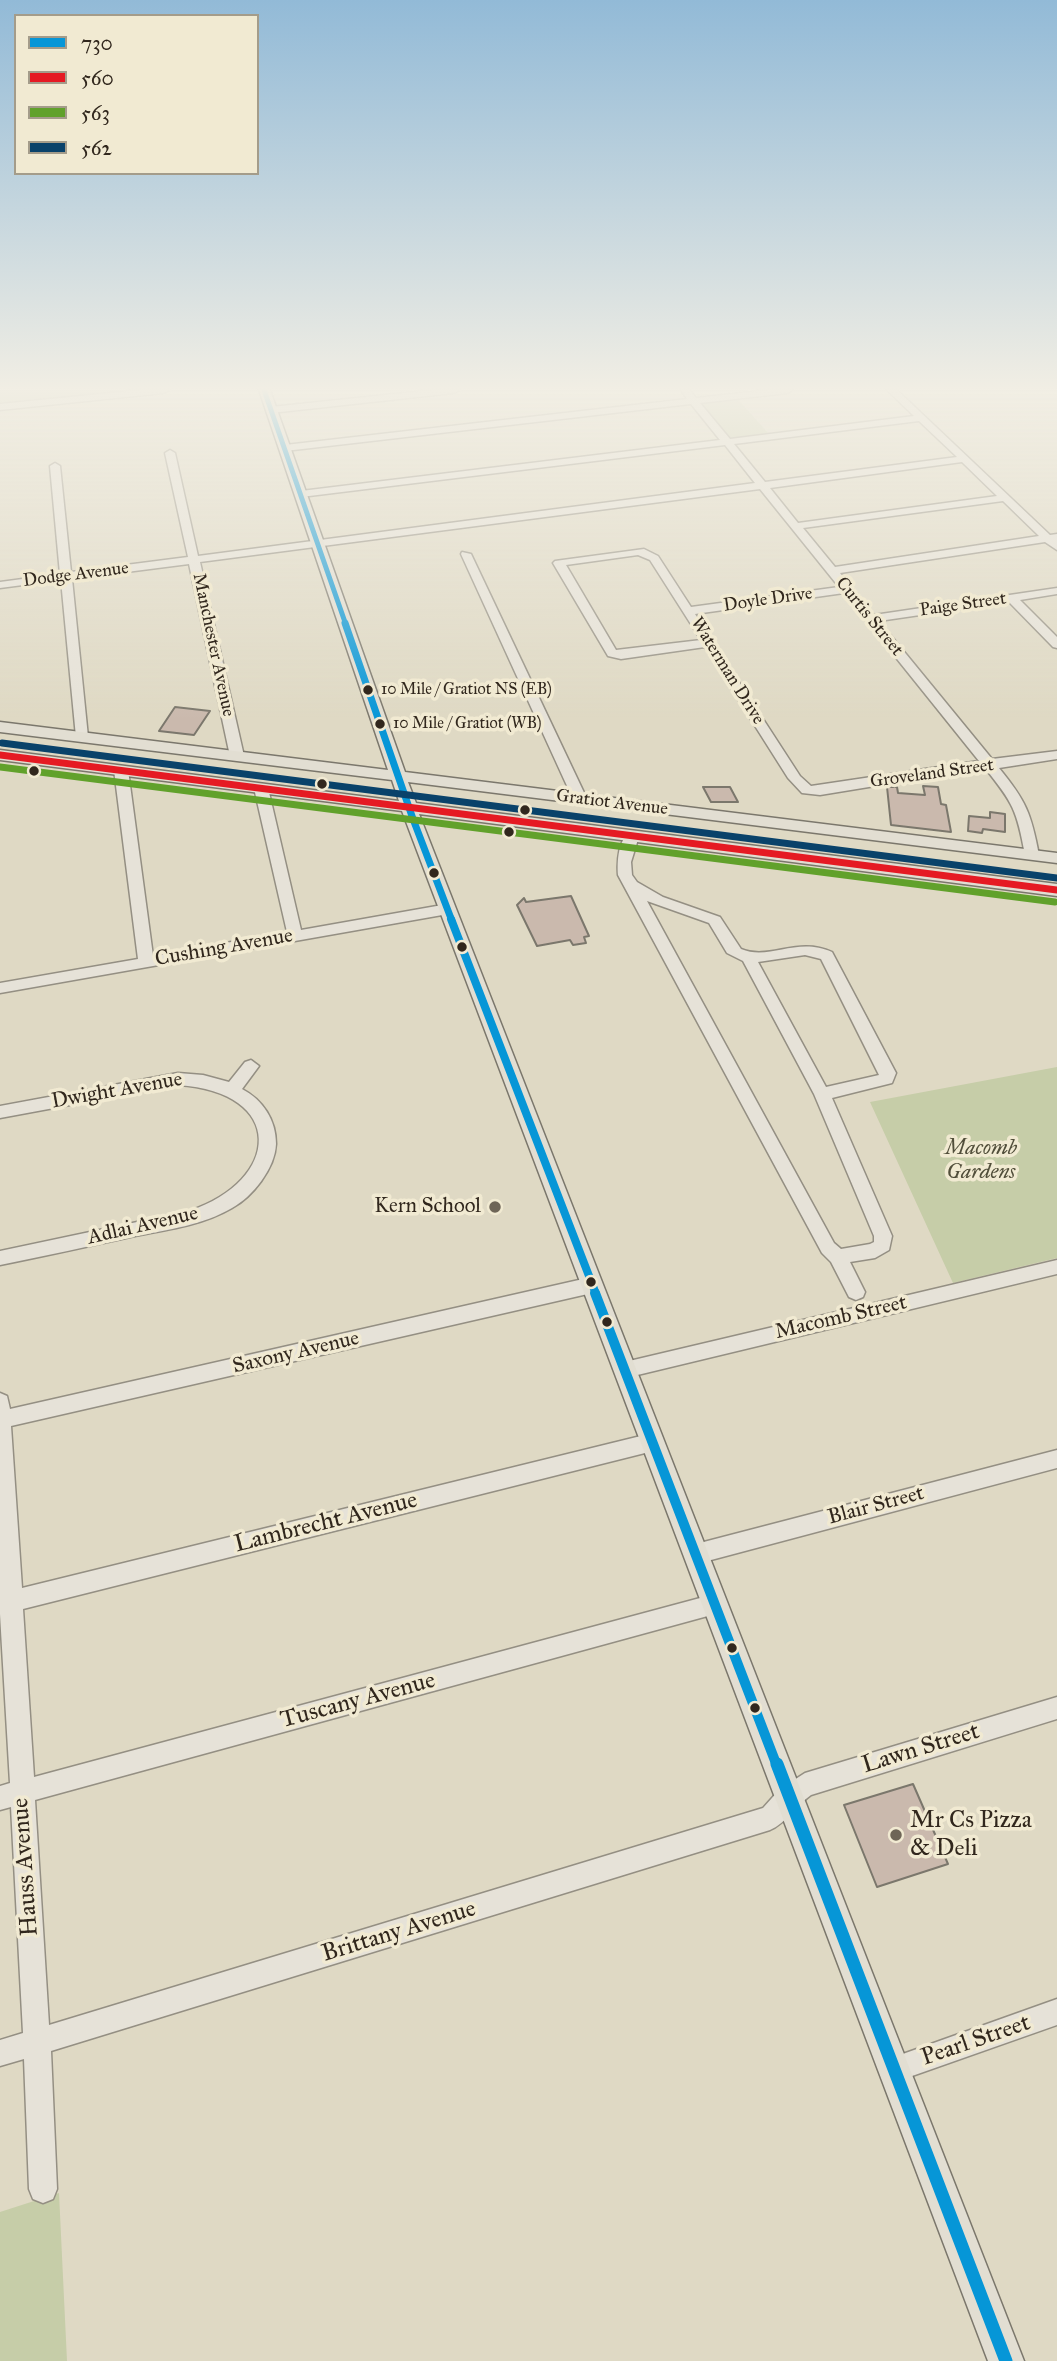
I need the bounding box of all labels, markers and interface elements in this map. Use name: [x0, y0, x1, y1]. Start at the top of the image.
legend: [14, 14, 259, 175]
text: 730: [81, 30, 113, 56]
text: 560: [81, 65, 114, 91]
text: 563: [81, 100, 110, 126]
text: 562: [81, 135, 112, 161]
street label: Dodge Avenue: [22, 558, 130, 592]
street label: Manchester Avenue: [187, 571, 239, 719]
street label: Curtis Street: [831, 573, 907, 661]
street label: Doyle Drive: [722, 583, 814, 617]
street label: Paige Street: [918, 588, 1008, 622]
street label: Waterman Drive: [685, 613, 769, 729]
place label: 10 Mile / Gratiot NS (EB): [381, 680, 552, 700]
marker: 10 Mile / Gratiot NS (EB): [361, 683, 375, 697]
place label: 10 Mile / Gratiot (WB): [393, 714, 542, 734]
marker: 10 Mile / Gratiot (WB): [373, 717, 387, 731]
street label: Groveland Street: [869, 755, 995, 793]
unlabelled marker: [27, 764, 41, 778]
unlabelled marker: [315, 777, 329, 791]
street label: Gratiot Avenue: [555, 785, 669, 821]
unlabelled marker: [518, 803, 532, 817]
unlabelled marker: [502, 825, 516, 839]
unlabelled marker: [427, 866, 441, 880]
street label: Cushing Avenue: [153, 923, 295, 973]
unlabelled marker: [455, 940, 469, 954]
street label: Dwight Avenue: [50, 1067, 184, 1115]
park label: Macomb Gardens: [945, 1136, 1017, 1186]
place label: Kern School: [374, 1194, 481, 1220]
marker: Kern School: [487, 1199, 503, 1215]
street label: Adlai Avenue: [85, 1201, 201, 1251]
unlabelled marker: [584, 1275, 598, 1289]
street label: Macomb Street: [773, 1291, 909, 1345]
unlabelled marker: [600, 1315, 614, 1329]
street label: Saxony Avenue: [230, 1326, 362, 1380]
street label: Blair Street: [825, 1481, 927, 1531]
street label: Lambrecht Avenue: [232, 1486, 420, 1560]
unlabelled marker: [725, 1641, 739, 1655]
street label: Tuscany Avenue: [278, 1667, 438, 1735]
unlabelled marker: [748, 1701, 762, 1715]
street label: Lawn Street: [859, 1718, 983, 1780]
street label: Hauss Avenue: [7, 1797, 45, 1937]
place label: Mr Cs Pizza & Deli: [910, 1807, 1032, 1863]
marker: Mr Cs Pizza & Deli: [888, 1827, 904, 1843]
street label: Brittany Avenue: [319, 1895, 479, 1969]
street label: Pearl Street: [918, 2009, 1034, 2073]

